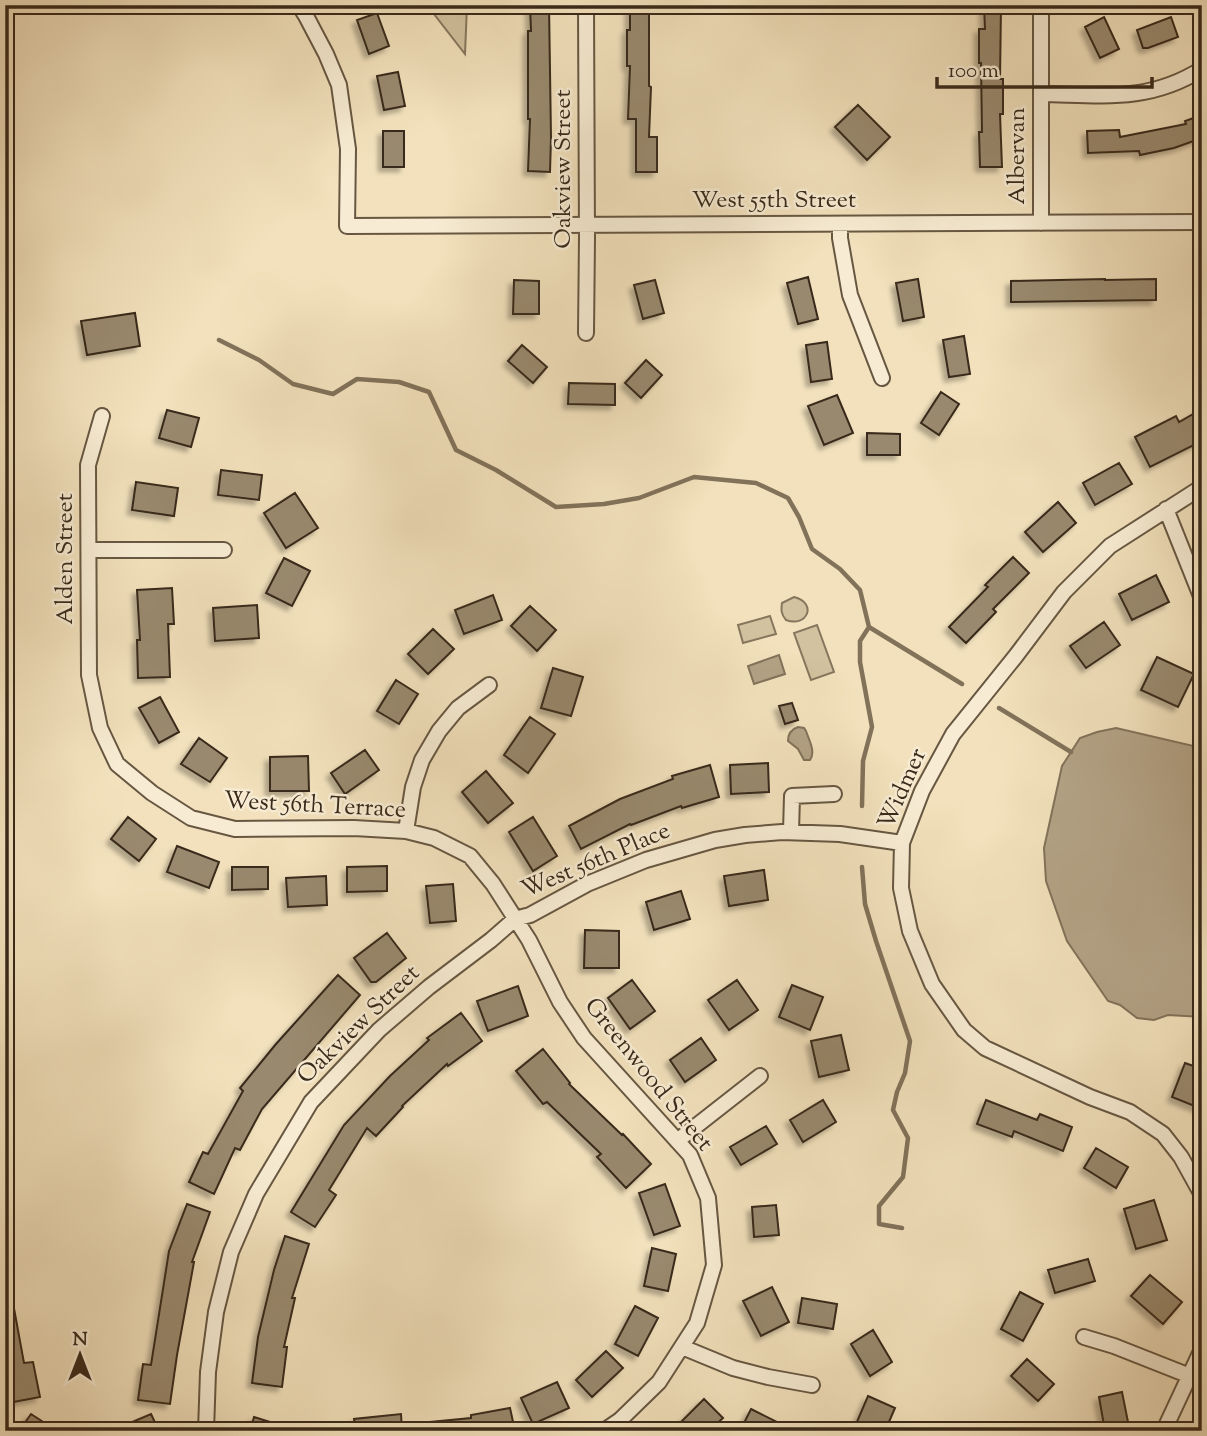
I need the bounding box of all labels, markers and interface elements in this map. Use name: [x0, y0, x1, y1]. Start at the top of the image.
scale bar: [937, 46, 1153, 90]
text: 100 m: [948, 57, 999, 87]
street label: Oakview Street: [547, 89, 581, 249]
street label: Albervan: [1001, 107, 1035, 205]
street label: West 55th Street: [692, 184, 856, 218]
street label: Alden Street: [49, 493, 83, 625]
street label: Widmer: [870, 743, 936, 835]
street label: West 56th Terrace: [223, 784, 407, 828]
street label: West 56th Place: [516, 814, 676, 908]
street label: Oakview Street: [290, 957, 428, 1093]
street label: Greenwood Street: [575, 991, 721, 1159]
north arrow: [46, 1320, 116, 1390]
text: N: [72, 1327, 88, 1354]

